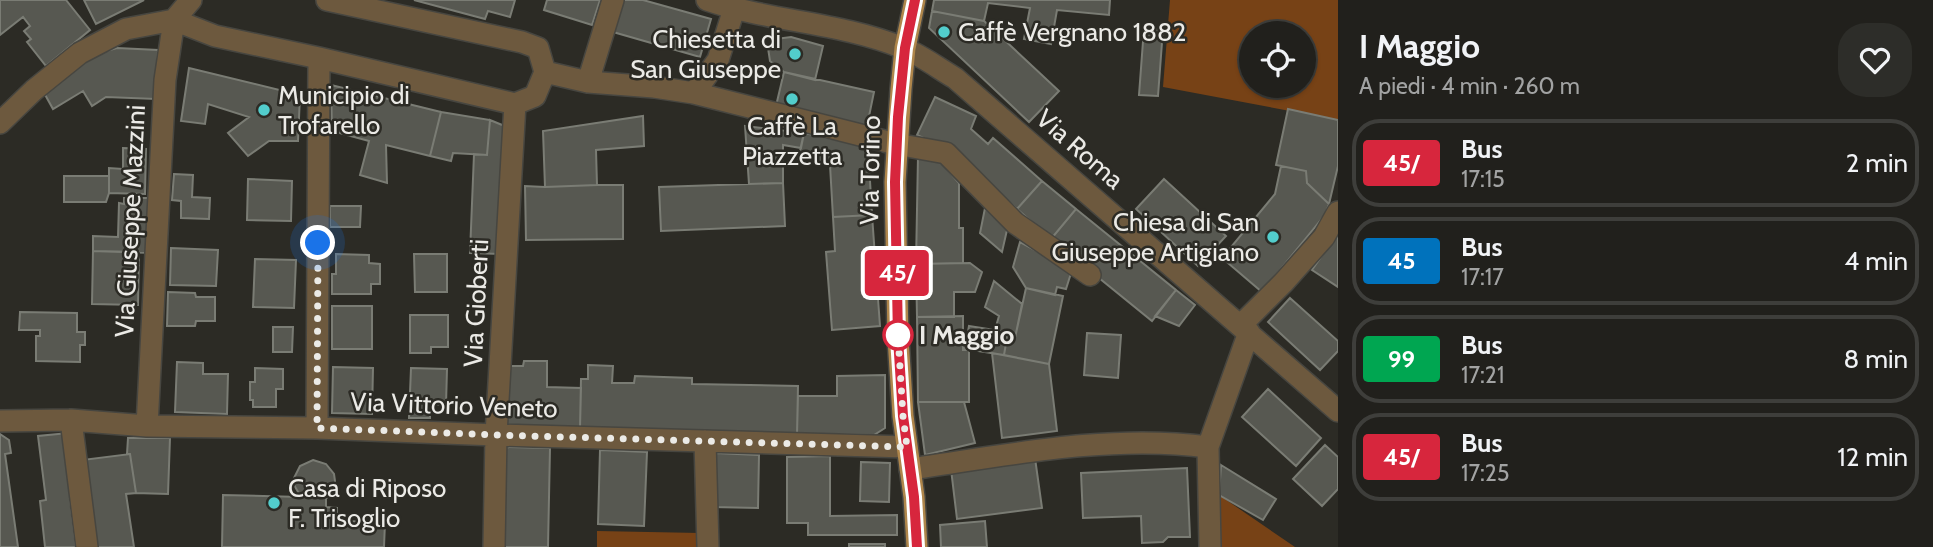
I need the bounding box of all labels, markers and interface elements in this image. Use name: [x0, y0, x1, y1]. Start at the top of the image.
place label: Caffè Vergnano 1882: [958, 16, 1186, 48]
map controls: [1239, 21, 1316, 98]
button: locate: [1239, 21, 1316, 98]
place label: Chiesetta di San Giuseppe: [630, 23, 781, 85]
button: heart: [1838, 23, 1912, 97]
marker: Caffè Vergnano 1882: [936, 24, 952, 40]
text: I Maggio: [1359, 26, 1480, 66]
marker: Chiesetta di San Giuseppe: [787, 46, 803, 62]
text: A piedi · 4 min · 260 m: [1359, 72, 1580, 100]
place label: Municipio di Trofarello: [278, 79, 410, 141]
marker: Caffè La Piazzetta: [784, 91, 800, 107]
marker: Municipio di Trofarello: [256, 102, 272, 118]
street label: Via Roma: [1030, 102, 1131, 196]
street label: Via Giuseppe Mazzini: [108, 104, 152, 338]
place label: Caffè La Piazzetta: [742, 110, 843, 172]
street label: Via Torino: [853, 115, 887, 225]
text: Bus: [1461, 133, 1502, 165]
text: 2 min: [1846, 147, 1908, 179]
text: 45/: [1383, 148, 1420, 177]
text: 17:15: [1461, 165, 1505, 193]
place label: Chiesa di San Giuseppe Artigiano: [1052, 206, 1259, 268]
your location: [300, 225, 335, 260]
marker: Chiesa di San Giuseppe Artigiano: [1265, 229, 1281, 245]
text: Bus: [1461, 231, 1502, 263]
street label: Via Gioberti: [457, 238, 495, 368]
text: 4 min: [1844, 245, 1908, 277]
text: 45: [1388, 246, 1415, 275]
line badge: 45/: [857, 250, 937, 296]
text: 45/: [879, 258, 915, 287]
text: 17:17: [1461, 263, 1504, 291]
place label: I Maggio: [919, 319, 1015, 351]
marker: I Maggio: [883, 320, 913, 350]
text: Bus: [1461, 329, 1502, 361]
text: 8 min: [1844, 343, 1908, 375]
text: 99: [1388, 344, 1415, 373]
text: 17:21: [1461, 361, 1504, 389]
street label: Via Vittorio Veneto: [350, 385, 558, 425]
text: Bus: [1461, 427, 1502, 459]
text: 12 min: [1837, 441, 1908, 473]
text: 45/: [1383, 442, 1420, 471]
text: 17:25: [1461, 459, 1509, 487]
place label: Casa di Riposo F. Trisoglio: [288, 472, 446, 534]
marker: Casa di Riposo F. Trisoglio: [266, 495, 282, 511]

